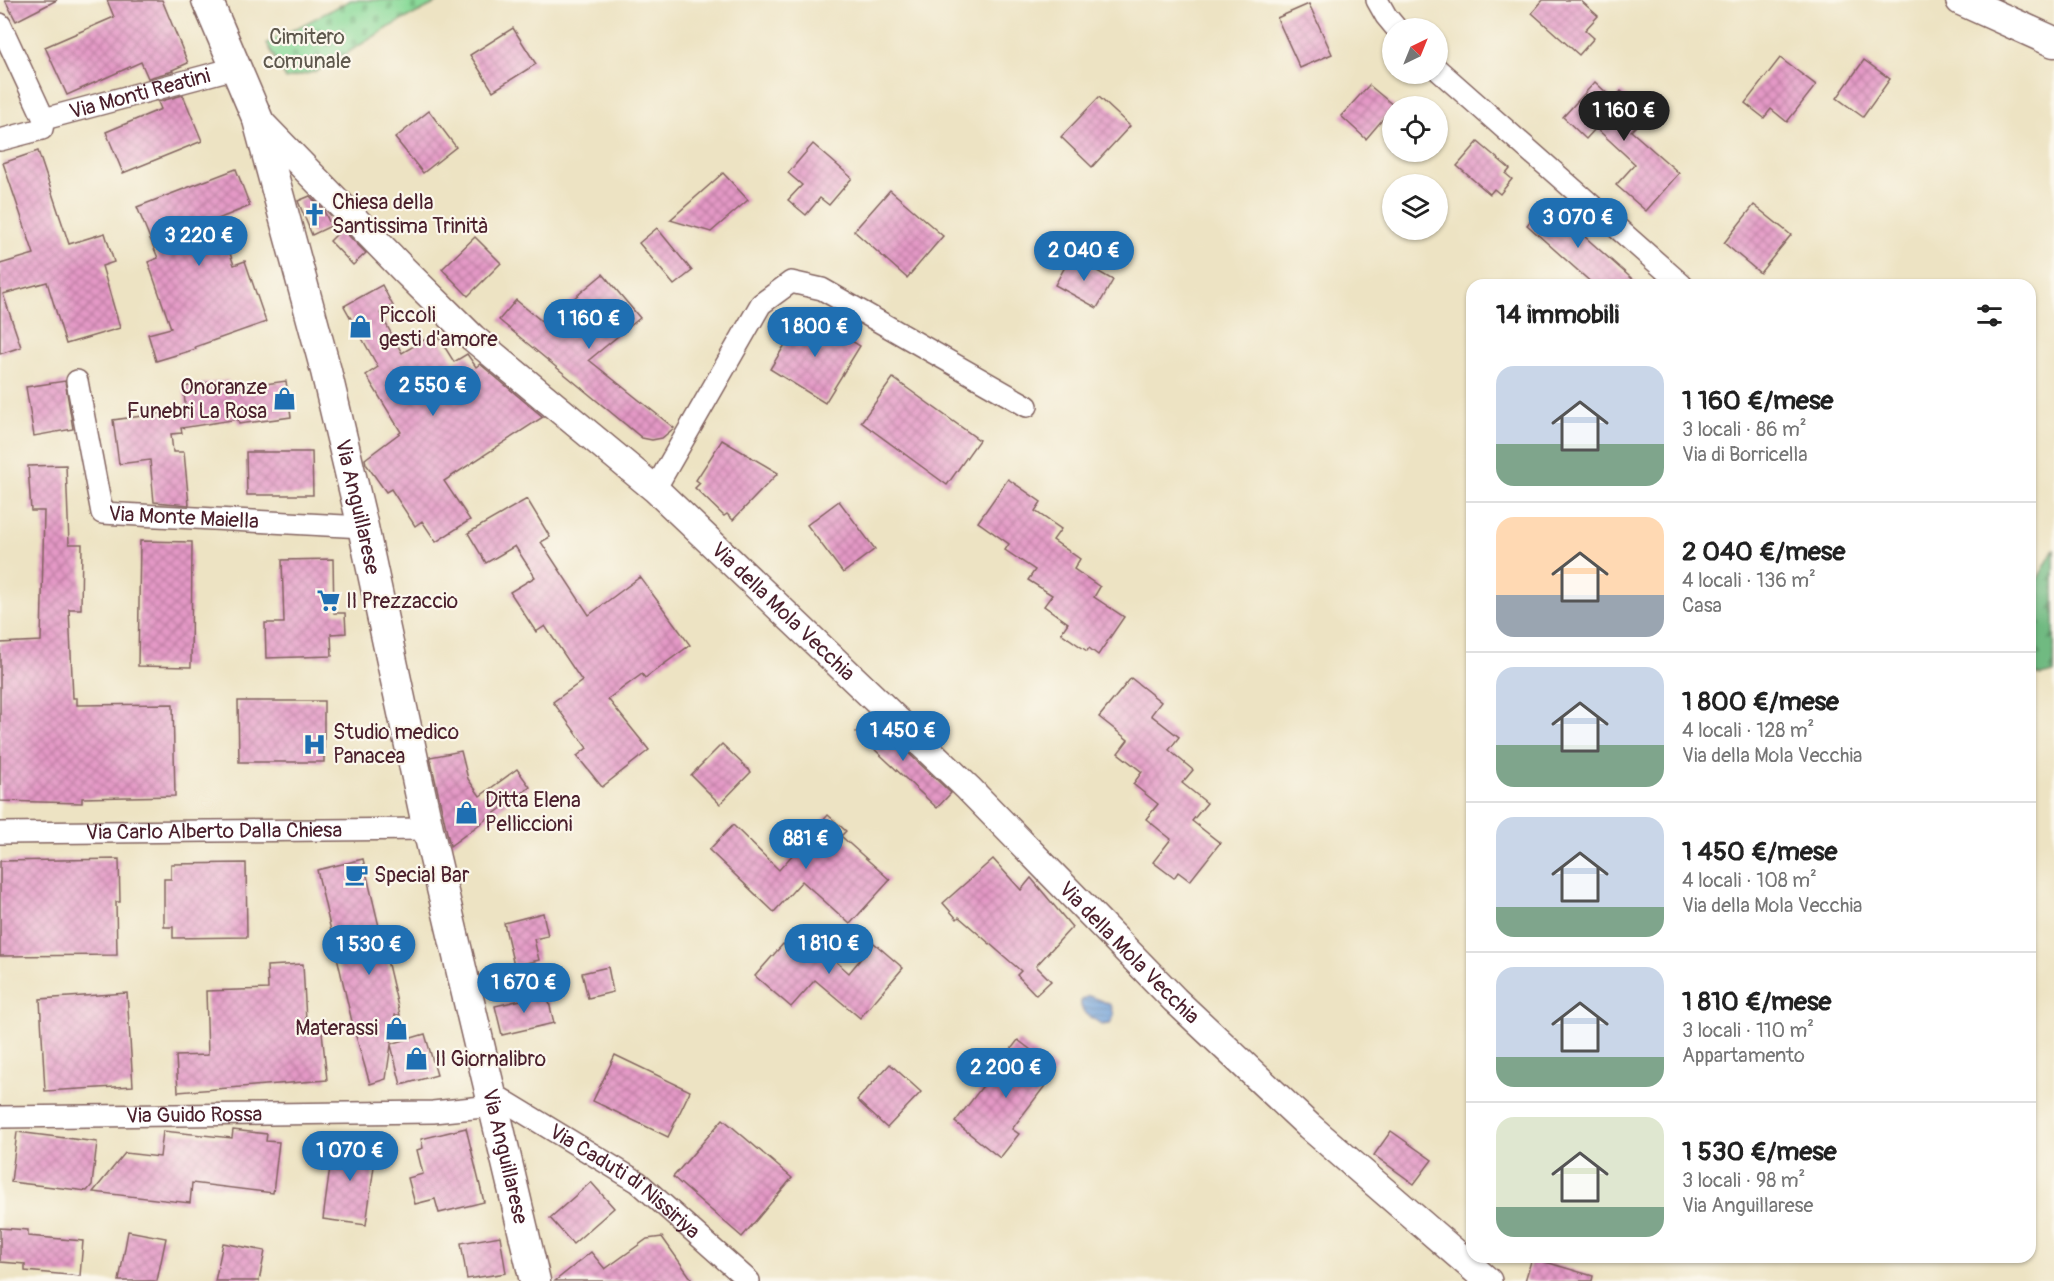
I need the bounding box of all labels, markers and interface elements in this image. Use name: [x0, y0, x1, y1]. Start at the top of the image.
north arrow: [1382, 18, 1448, 84]
map controls: [1382, 18, 1448, 240]
park label: Cimitero comunale: [263, 24, 351, 75]
street label: Via Monti Reatini: [66, 62, 213, 125]
pin: 1 160 €: [1569, 91, 1679, 142]
button: locate: [1382, 96, 1448, 162]
text: 1 160 €: [1593, 98, 1655, 123]
button: layers: [1382, 174, 1448, 240]
place label: Chiesa della Santissima Trinità: [332, 189, 488, 240]
pin: 3 070 €: [1523, 198, 1633, 249]
church icon: Chiesa della Santissima Trinità: [301, 201, 327, 227]
text: 3 070 €: [1543, 205, 1613, 230]
pin: 3 220 €: [144, 216, 254, 267]
text: 3 220 €: [164, 223, 234, 248]
pin: 2 040 €: [1029, 231, 1139, 282]
text: 2 040 €: [1048, 238, 1120, 263]
pin: 1 160 €: [534, 299, 644, 350]
text: 14 immobili: [1496, 299, 1619, 331]
icon: filters: [1973, 299, 2006, 332]
place label: Piccoli gesti d'amore: [379, 302, 498, 353]
text: 1 160 €: [558, 306, 620, 331]
pin: 1 800 €: [760, 307, 870, 358]
shop icon: Piccoli gesti d'amore: [348, 314, 374, 340]
text: 1 800 €: [781, 314, 849, 339]
pin: 2 550 €: [378, 366, 488, 417]
text: 2 550 €: [399, 373, 467, 398]
place label: Onoranze Funebri La Rosa: [127, 374, 268, 425]
text: 1 160 €/mese: [1682, 385, 1833, 417]
shop icon: Onoranze Funebri La Rosa: [272, 386, 298, 412]
icon: home: [1544, 390, 1616, 462]
text: 3 locali · 86 m²: [1682, 417, 1807, 442]
street label: Via Anguillarese: [329, 437, 386, 578]
text: Via di Borricella: [1682, 442, 1808, 467]
street label: Via Monte Maiella: [108, 500, 260, 535]
street label: Via della Mola Vecchia: [705, 536, 861, 687]
text: 2 040 €/mese: [1682, 536, 1845, 568]
icon: home: [1544, 541, 1616, 613]
text: 4 locali · 136 m²: [1682, 568, 1816, 593]
supermarket icon: Il Prezzaccio: [315, 588, 341, 614]
place label: Il Prezzaccio: [346, 588, 458, 615]
text: Casa: [1682, 593, 1722, 618]
text: 1 800 €/mese: [1682, 686, 1839, 718]
icon: home: [1544, 691, 1616, 763]
pin: 1 450 €: [848, 711, 958, 762]
text: 1 450 €: [870, 718, 936, 743]
text: 4 locali · 128 m²: [1682, 718, 1814, 743]
place label: Studio medico Panacea: [333, 719, 459, 770]
hospital icon: Studio medico Panacea: [302, 731, 328, 757]
text: Via della Mola Vecchia: [1682, 743, 1862, 768]
place label: Ditta Elena Pelliccioni: [485, 787, 581, 838]
shop icon: Ditta Elena Pelliccioni: [454, 799, 480, 825]
street label: Via Carlo Alberto Dalla Chiesa: [86, 816, 342, 846]
pin: 881 €: [764, 819, 848, 870]
text: 881 €: [783, 826, 829, 851]
text: 1 450 €/mese: [1682, 836, 1837, 868]
icon: home: [1544, 841, 1616, 913]
cafe icon: Special Bar: [343, 862, 369, 888]
place label: Special Bar: [374, 862, 470, 889]
text: 4 locali · 108 m²: [1682, 868, 1817, 893]
street label: Via della Mola Vecchia: [1053, 876, 1205, 1030]
text: Via della Mola Vecchia: [1682, 893, 1862, 918]
pin: 1 810 €: [774, 924, 884, 975]
pin: 1 530 €: [314, 925, 424, 976]
text: 1 810 €: [798, 931, 860, 956]
text: 1 530 €: [336, 932, 402, 957]
pin: 1 670 €: [469, 963, 579, 1014]
text: 1 670 €: [491, 970, 557, 995]
text: 1 810 €/mese: [1682, 986, 1831, 1018]
icon: home: [1544, 991, 1616, 1063]
place label: Materassi: [295, 1015, 378, 1042]
shop icon: Materassi: [383, 1015, 409, 1041]
text: 3 locali · 110 m²: [1682, 1018, 1814, 1043]
text: Appartamento: [1682, 1043, 1805, 1068]
shop icon: Il Giornalibro: [404, 1046, 430, 1072]
place label: Il Giornalibro: [435, 1046, 546, 1073]
pin: 2 200 €: [951, 1048, 1061, 1099]
text: 2 200 €: [970, 1055, 1042, 1080]
street label: Via Anguillarese: [476, 1086, 535, 1227]
street label: Via Guido Rossa: [126, 1100, 262, 1129]
street label: Via Caduti di Nissiriya: [544, 1118, 706, 1245]
pin: 1 070 €: [295, 1131, 405, 1182]
text: 1 530 €/mese: [1682, 1136, 1837, 1168]
text: 1 070 €: [316, 1138, 384, 1163]
icon: home: [1544, 1141, 1616, 1213]
text: 3 locali · 98 m²: [1682, 1168, 1805, 1193]
text: Via Anguillarese: [1682, 1193, 1813, 1218]

